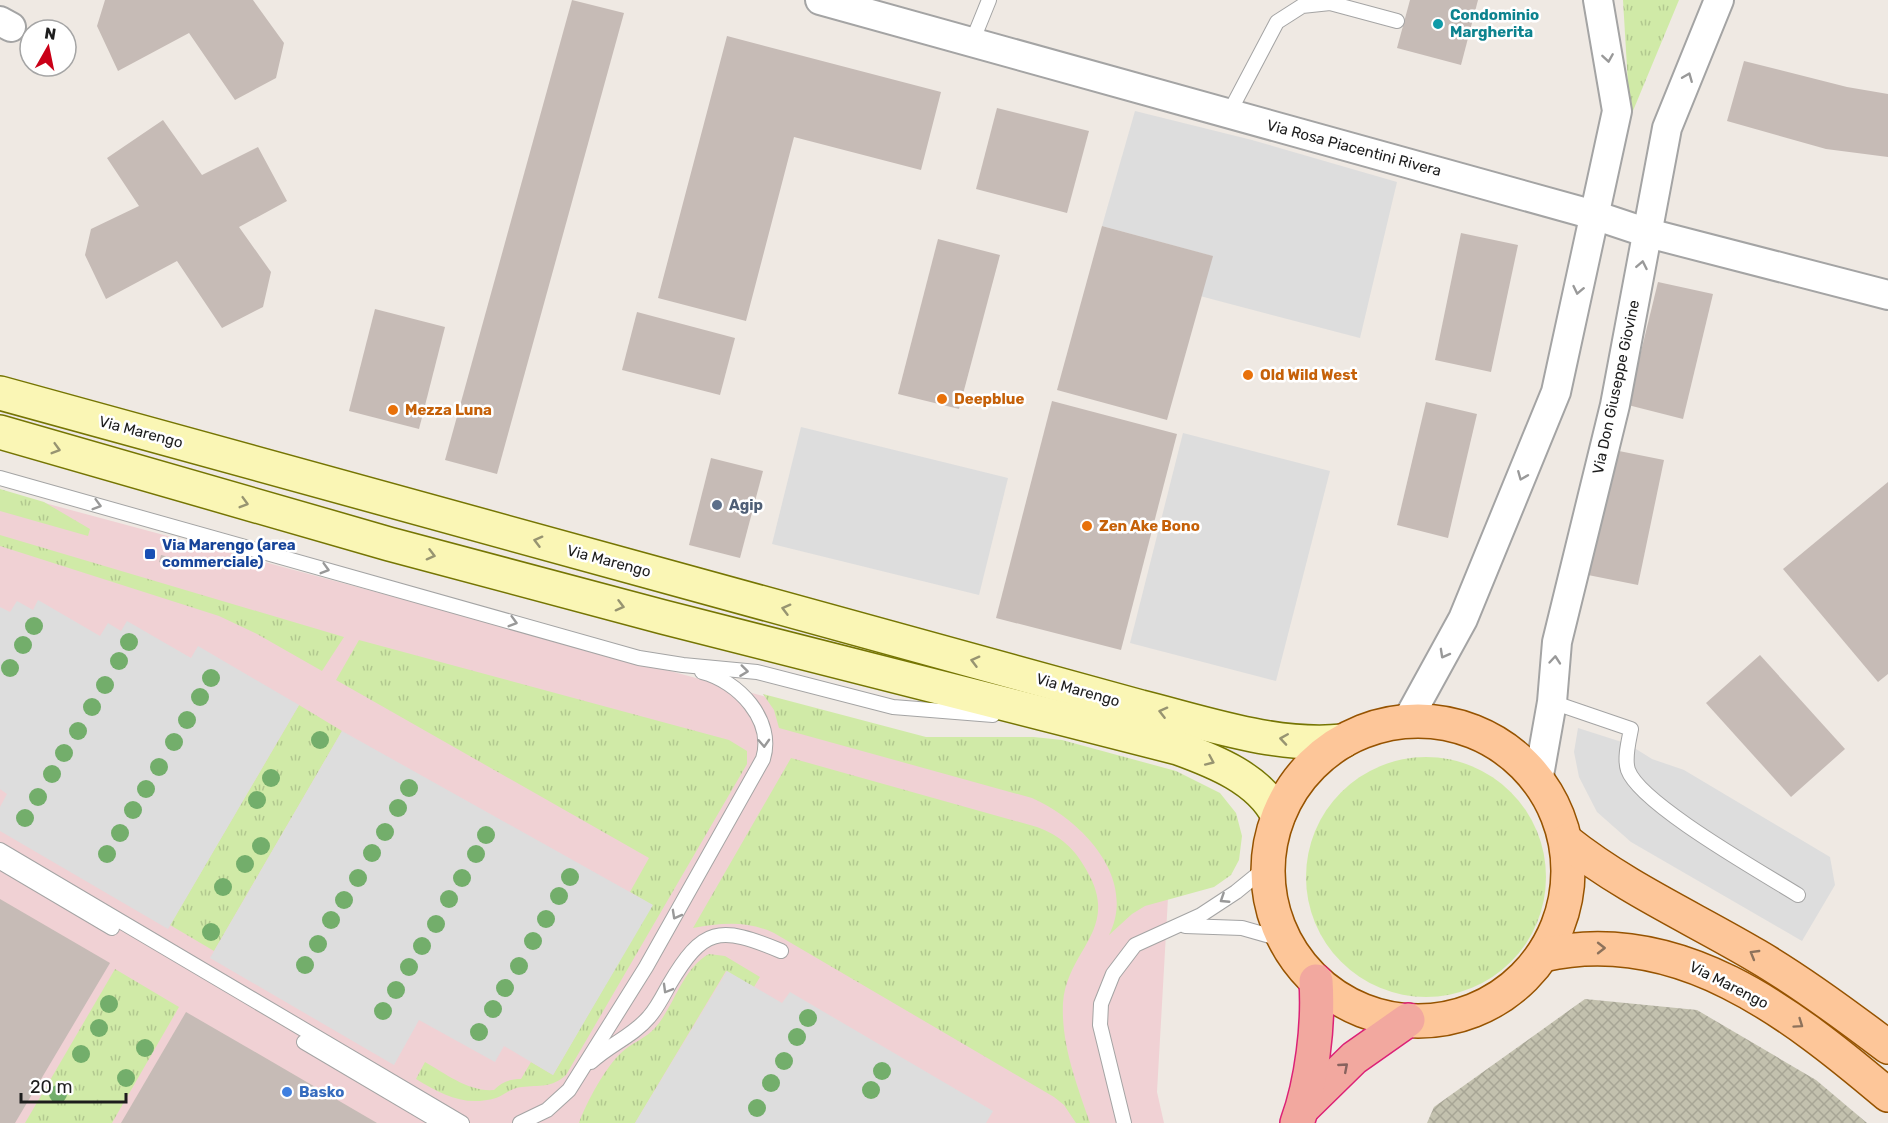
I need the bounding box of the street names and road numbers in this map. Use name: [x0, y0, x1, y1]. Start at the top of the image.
street label: Via Rosa Piacentini Rivera: [1265, 116, 1443, 180]
street label: Via Don Giuseppe Giovine: [1589, 298, 1643, 476]
street label: Via Marengo: [97, 412, 185, 452]
street label: Via Marengo: [565, 541, 653, 581]
street label: Via Marengo: [1034, 669, 1122, 711]
street label: Via Marengo: [1687, 957, 1771, 1013]

